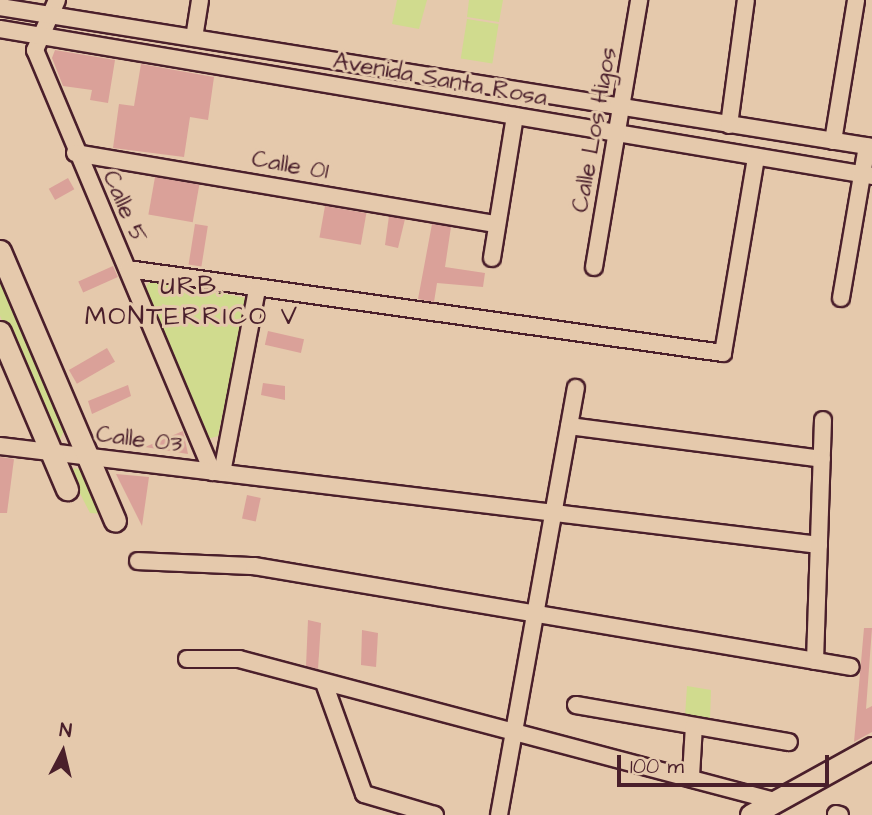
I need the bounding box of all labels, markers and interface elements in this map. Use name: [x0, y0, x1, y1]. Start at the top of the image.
street label: Calle Los Higos: [566, 45, 624, 215]
street label: Avenida Santa Rosa: [331, 47, 549, 113]
street label: Calle 01: [249, 145, 331, 187]
street label: Calle 5: [95, 166, 153, 248]
district label: URB. MONTERRICO V: [86, 271, 298, 332]
street label: Calle 03: [94, 420, 184, 460]
north arrow: [28, 717, 98, 787]
text: N: [58, 717, 73, 745]
scale bar: [620, 742, 832, 786]
text: 100 m: [630, 752, 684, 781]

